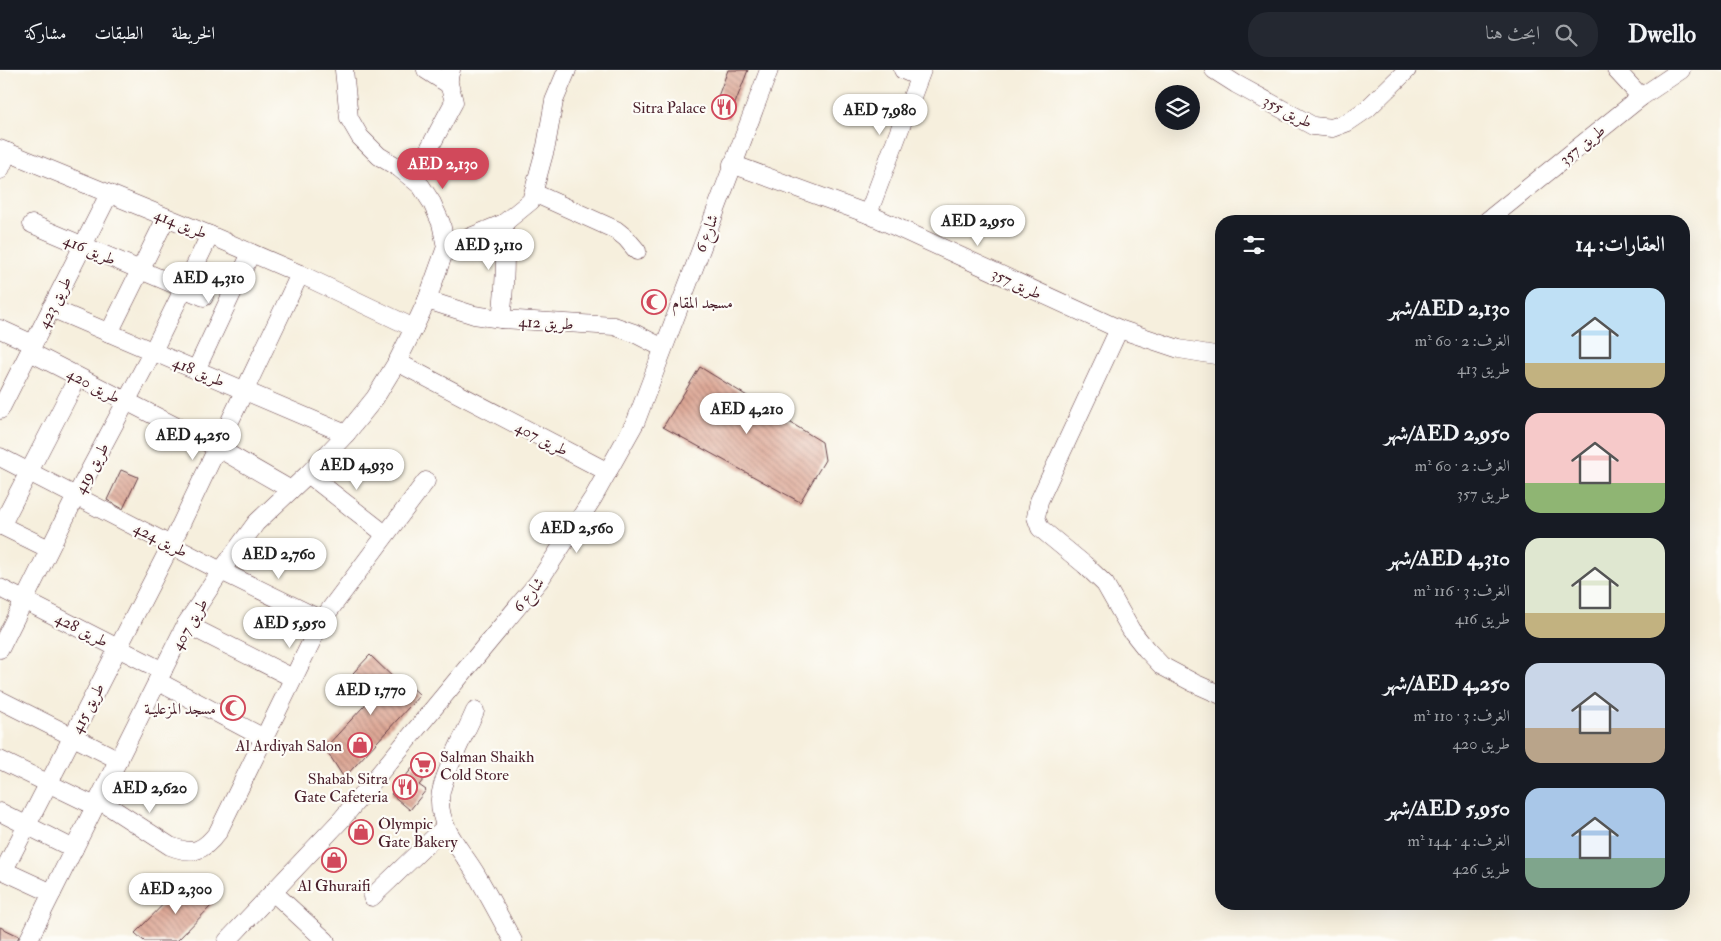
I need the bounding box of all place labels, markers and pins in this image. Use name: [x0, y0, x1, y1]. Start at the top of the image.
pin: AED 7,980: [823, 93, 937, 136]
restaurant icon: Sitra Palace: [711, 94, 737, 120]
place label: Sitra Palace: [633, 98, 706, 118]
pin: AED 2,130: [386, 148, 500, 190]
pin: AED 2,950: [921, 204, 1035, 247]
pin: AED 3,110: [432, 228, 546, 271]
pin: AED 4,310: [152, 262, 266, 304]
mosque icon: مسجد المقام: [641, 289, 667, 315]
place label: مسجد المقام: [672, 293, 733, 317]
pin: AED 4,210: [690, 392, 804, 435]
pin: AED 4,250: [136, 418, 250, 461]
pin: AED 4,930: [300, 448, 414, 491]
pin: AED 2,560: [520, 512, 634, 554]
pin: AED 2,760: [222, 538, 336, 580]
pin: AED 5,950: [233, 606, 347, 649]
pin: AED 1,770: [314, 674, 428, 716]
mosque icon: مسجد المزعليـة: [220, 695, 246, 721]
place label: مسجد المزعليـة: [144, 699, 216, 719]
shop icon: Al Ardiyah Salon: [347, 732, 373, 758]
place label: Al Ardiyah Salon: [234, 736, 342, 756]
place label: Salman Shaikh Cold Store: [440, 747, 535, 785]
supermarket icon: Salman Shaikh Cold Store: [410, 752, 436, 778]
place label: Shabab Sitra Gate Cafeteria: [294, 769, 388, 807]
pin: AED 2,620: [93, 772, 207, 814]
restaurant icon: Shabab Sitra Gate Cafeteria: [392, 774, 418, 800]
place label: Olympic Gate Bakery: [378, 814, 458, 852]
shop icon: Olympic Gate Bakery: [348, 819, 374, 845]
shop icon: Al Ghuraifi: [321, 847, 347, 873]
pin: AED 2,300: [119, 872, 233, 915]
place label: Al Ghuraifi: [296, 876, 371, 896]

